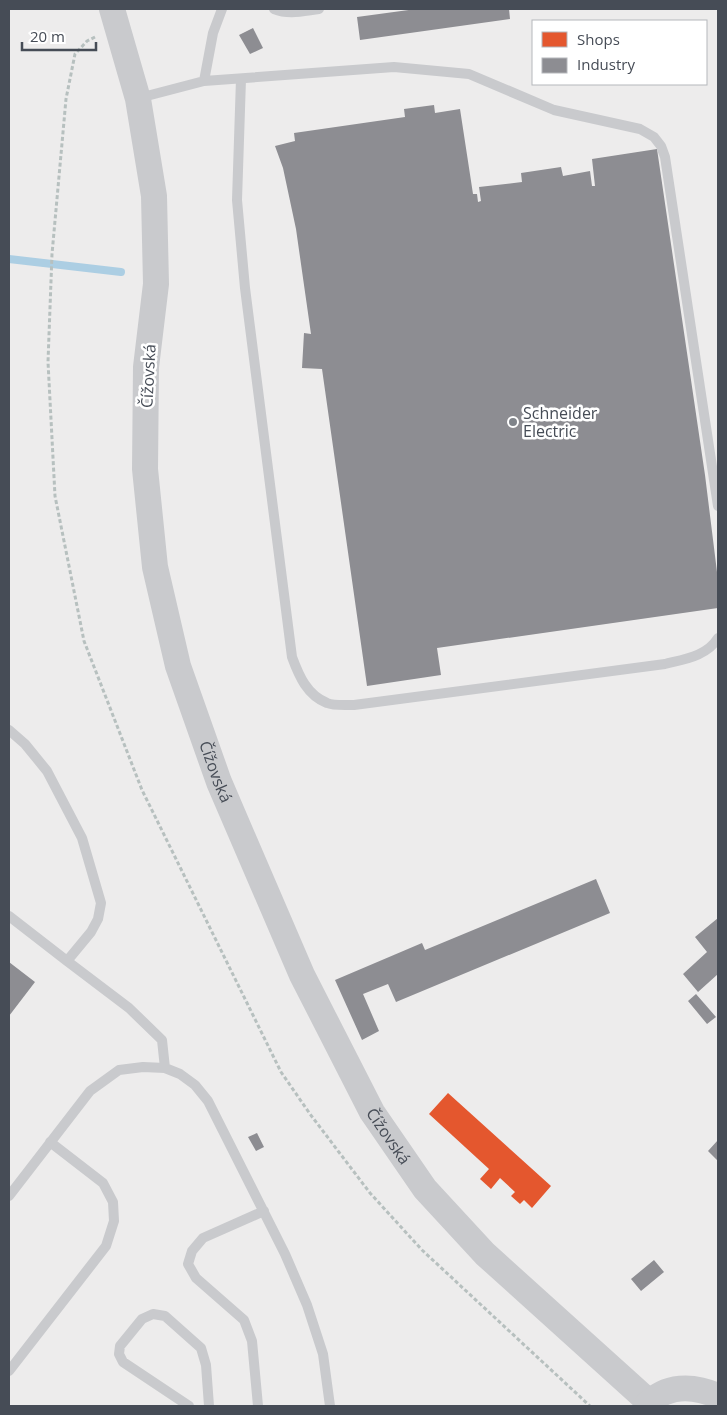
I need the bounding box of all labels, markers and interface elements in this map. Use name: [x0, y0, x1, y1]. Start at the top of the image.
scale bar: [22, 20, 96, 52]
legend: [532, 20, 707, 85]
text: 20 m: [30, 26, 65, 46]
text: Shops: [577, 29, 620, 49]
text: Industry: [577, 54, 635, 74]
street label: Čížovská: [135, 343, 161, 409]
place label: Schneider Electric: [523, 402, 598, 442]
marker: Schneider Electric: [507, 416, 519, 428]
street label: Čížovská: [194, 738, 238, 806]
street label: Čížovská: [361, 1103, 416, 1169]

